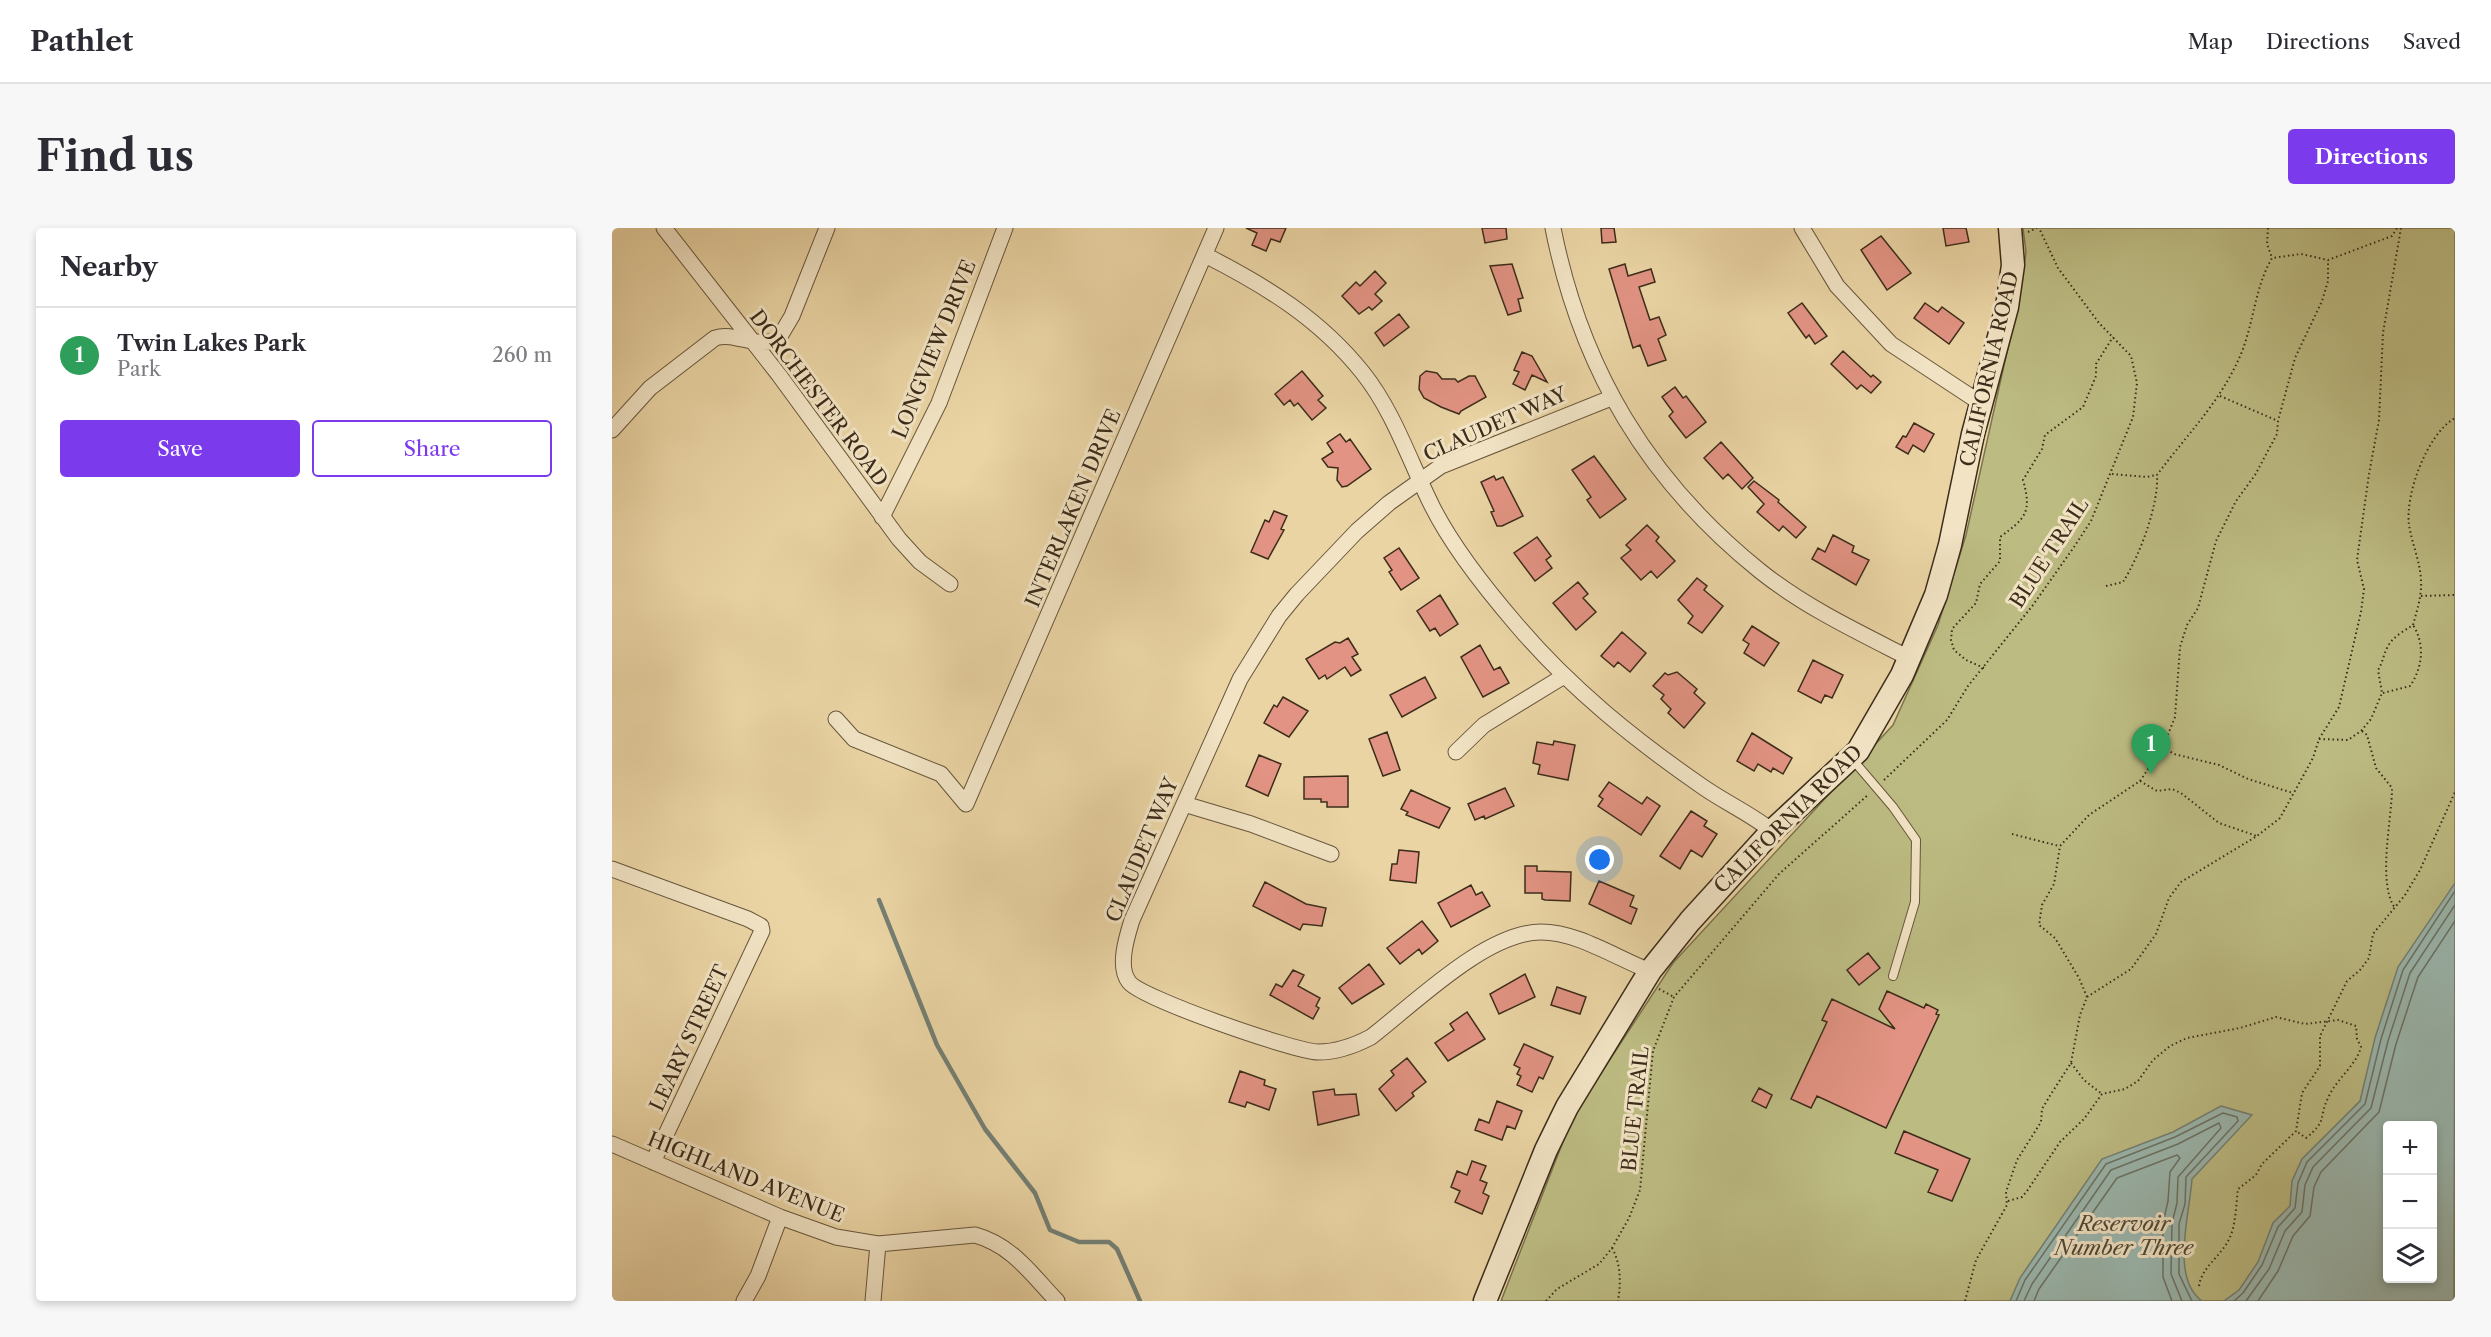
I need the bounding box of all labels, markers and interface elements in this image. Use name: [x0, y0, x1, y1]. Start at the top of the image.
text: Pathlet: [30, 24, 133, 58]
text: Map: [2188, 29, 2233, 54]
text: Directions: [2266, 29, 2370, 54]
text: Saved: [2403, 29, 2461, 54]
button: Directions: [2288, 129, 2455, 184]
text: Find us: [36, 130, 194, 182]
text: Nearby: [60, 251, 158, 283]
street label: LONGVIEW DRIVE: [887, 256, 981, 442]
street label: CALIFORNIA ROAD: [1955, 269, 2023, 469]
street label: DORCHESTER ROAD: [745, 305, 893, 491]
text: Twin Lakes Park: [117, 330, 306, 357]
text: 1: [75, 343, 84, 367]
text: 260 m: [492, 343, 552, 367]
text: Park: [117, 357, 160, 381]
street label: CLAUDET WAY: [1420, 381, 1571, 466]
street label: INTERLAKEN DRIVE: [1020, 405, 1126, 611]
button: Save: [60, 420, 300, 477]
button: Share: [312, 420, 552, 477]
street label: BLUE TRAIL: [2005, 494, 2093, 612]
pin: 1: [2132, 724, 2170, 774]
street label: CALIFORNIA ROAD: [1709, 740, 1867, 898]
street label: CLAUDET WAY: [1101, 773, 1184, 926]
your location: [1585, 845, 1614, 874]
street label: LEARY STREET: [645, 961, 733, 1115]
street label: BLUE TRAIL: [1616, 1045, 1654, 1173]
map controls: [2383, 1121, 2437, 1283]
button: +: [2383, 1121, 2437, 1175]
street label: HIGHLAND AVENUE: [644, 1127, 848, 1227]
button: −: [2383, 1175, 2437, 1229]
water label: Reservoir Number Three: [2053, 1211, 2194, 1260]
button: layers: [2383, 1229, 2437, 1283]

